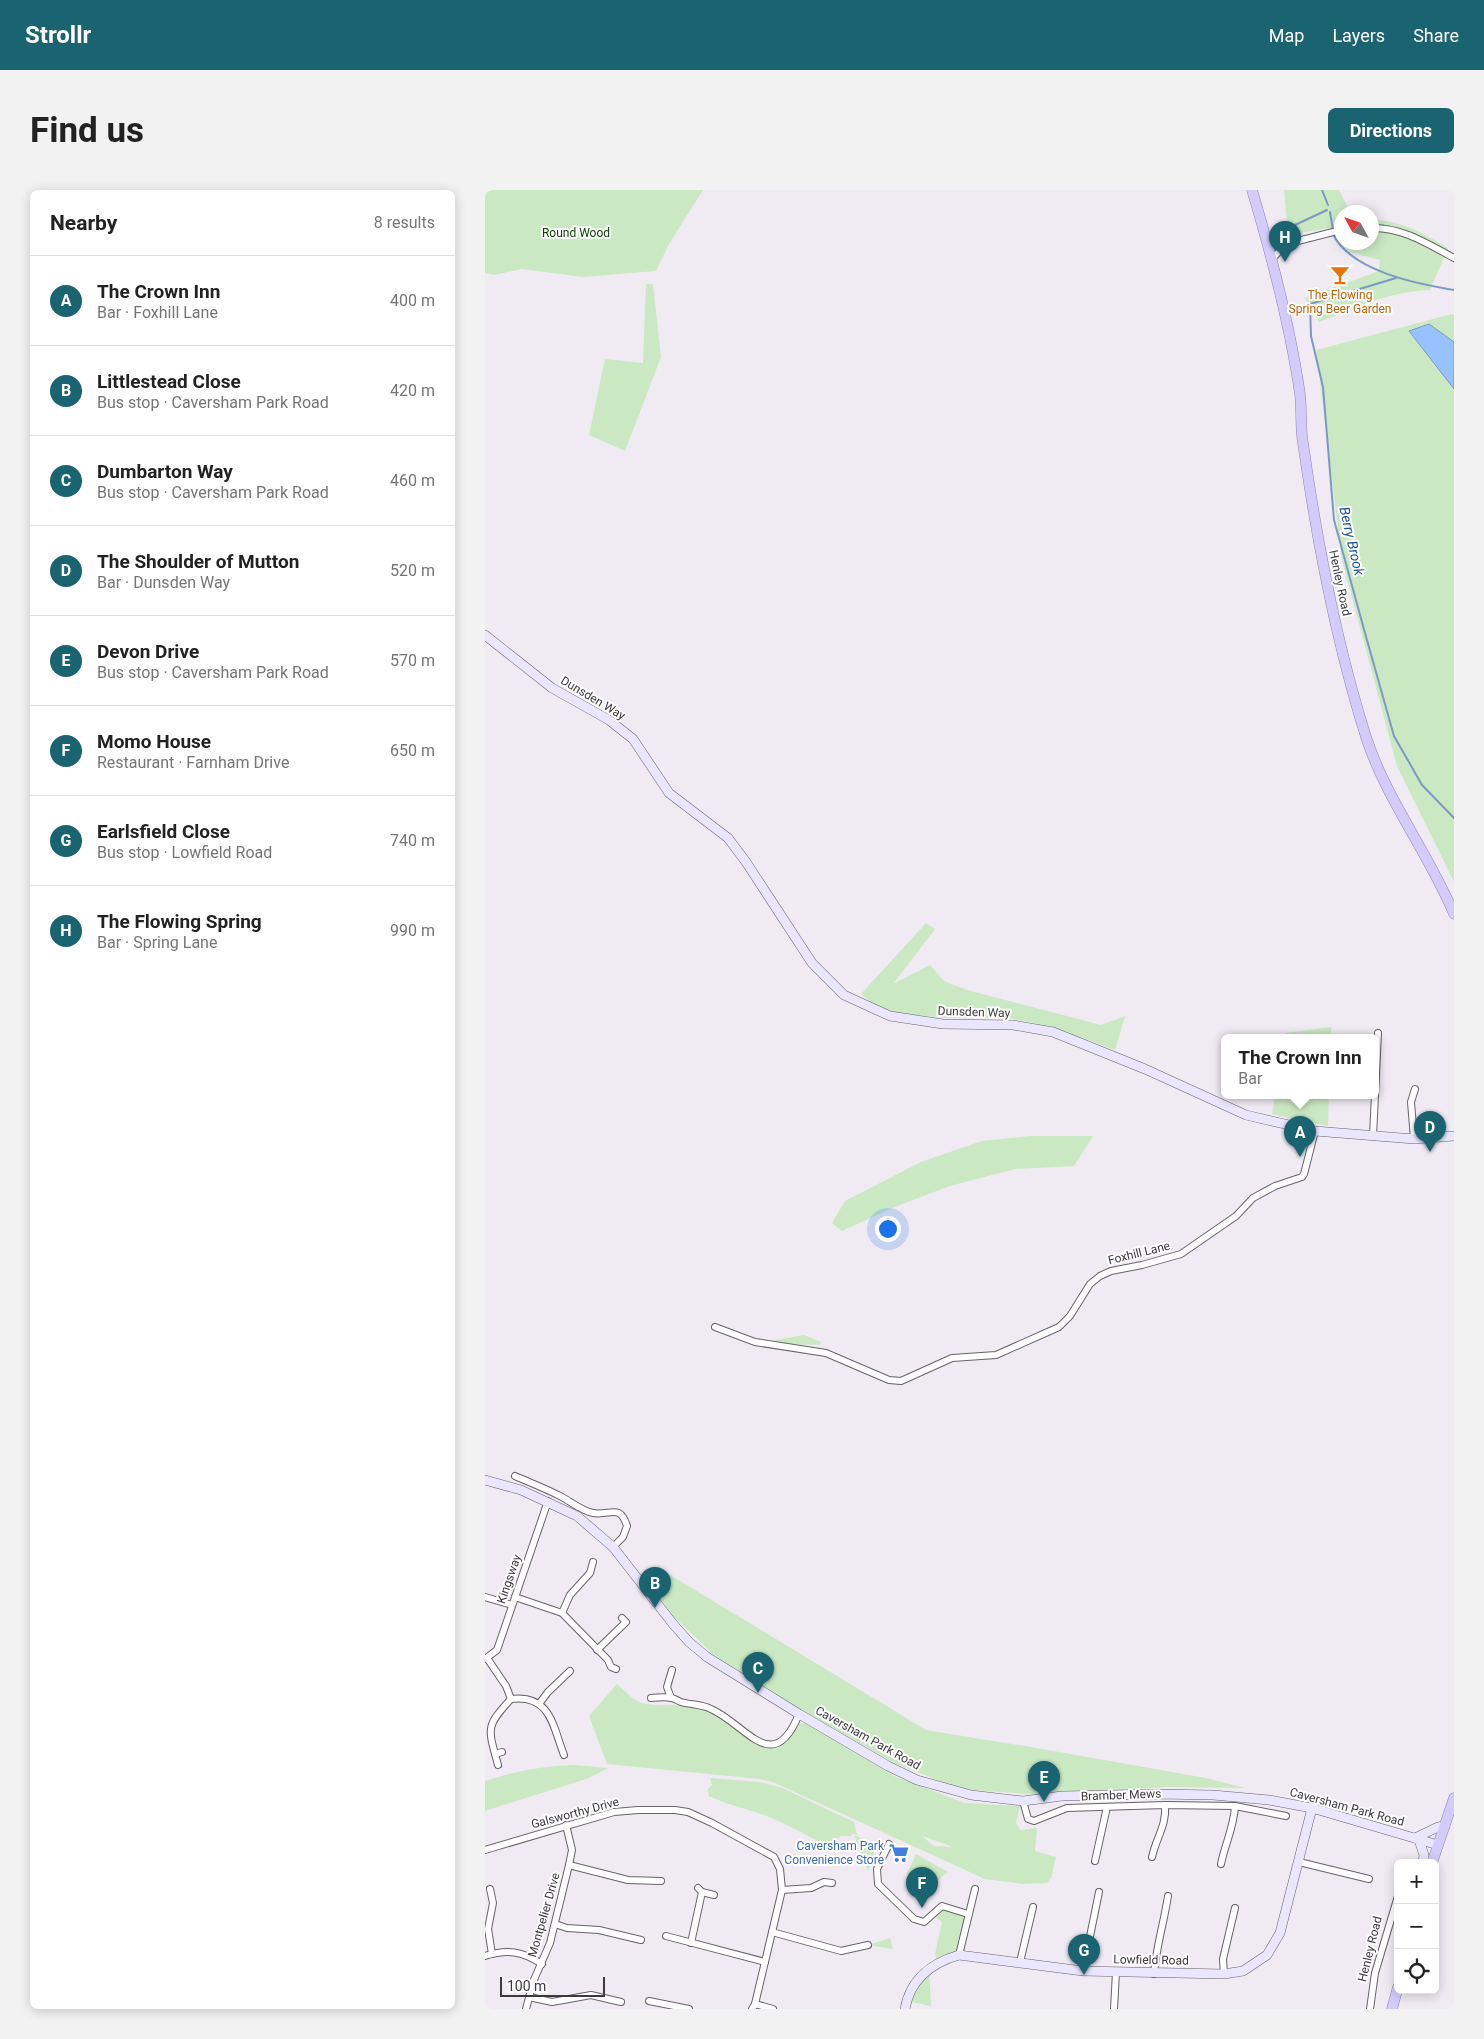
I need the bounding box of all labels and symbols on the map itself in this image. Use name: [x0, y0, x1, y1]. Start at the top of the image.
north arrow: [1334, 205, 1379, 250]
pin: H: [1269, 221, 1301, 262]
park label: Round Wood: [542, 226, 610, 240]
bar icon: The Flowing Spring Beer Garden: [1329, 264, 1351, 286]
place label: The Flowing Spring Beer Garden: [1289, 288, 1391, 316]
water label: Berry Brook: [1336, 505, 1368, 578]
street label: Henley Road: [1326, 549, 1354, 617]
street label: Dunsden Way: [558, 673, 628, 723]
street label: Dunsden Way: [937, 1004, 1011, 1020]
pin: D: [1414, 1111, 1446, 1152]
pin: A: [1284, 1116, 1316, 1157]
your location: [875, 1216, 901, 1242]
street label: Foxhill Lane: [1106, 1239, 1172, 1267]
street label: Kingsway: [494, 1552, 524, 1605]
pin: B: [639, 1567, 671, 1608]
pin: C: [742, 1652, 774, 1693]
street label: Caversham Park Road: [813, 1703, 923, 1773]
pin: E: [1028, 1761, 1060, 1802]
street label: Caversham Park Road: [1288, 1785, 1406, 1829]
street label: Bramber Mews: [1080, 1787, 1162, 1803]
street label: Galsworthy Drive: [530, 1795, 620, 1831]
place label: Caversham Park Convenience Store: [784, 1839, 885, 1867]
supermarket icon: Caversham Park Convenience Store: [888, 1842, 910, 1864]
pin: F: [906, 1867, 938, 1908]
street label: Montpelier Drive: [525, 1871, 563, 1959]
street label: Henley Road: [1355, 1915, 1385, 1983]
pin: G: [1068, 1934, 1100, 1975]
street label: Lowfield Road: [1113, 1952, 1189, 1968]
scale bar: [500, 1974, 605, 1997]

